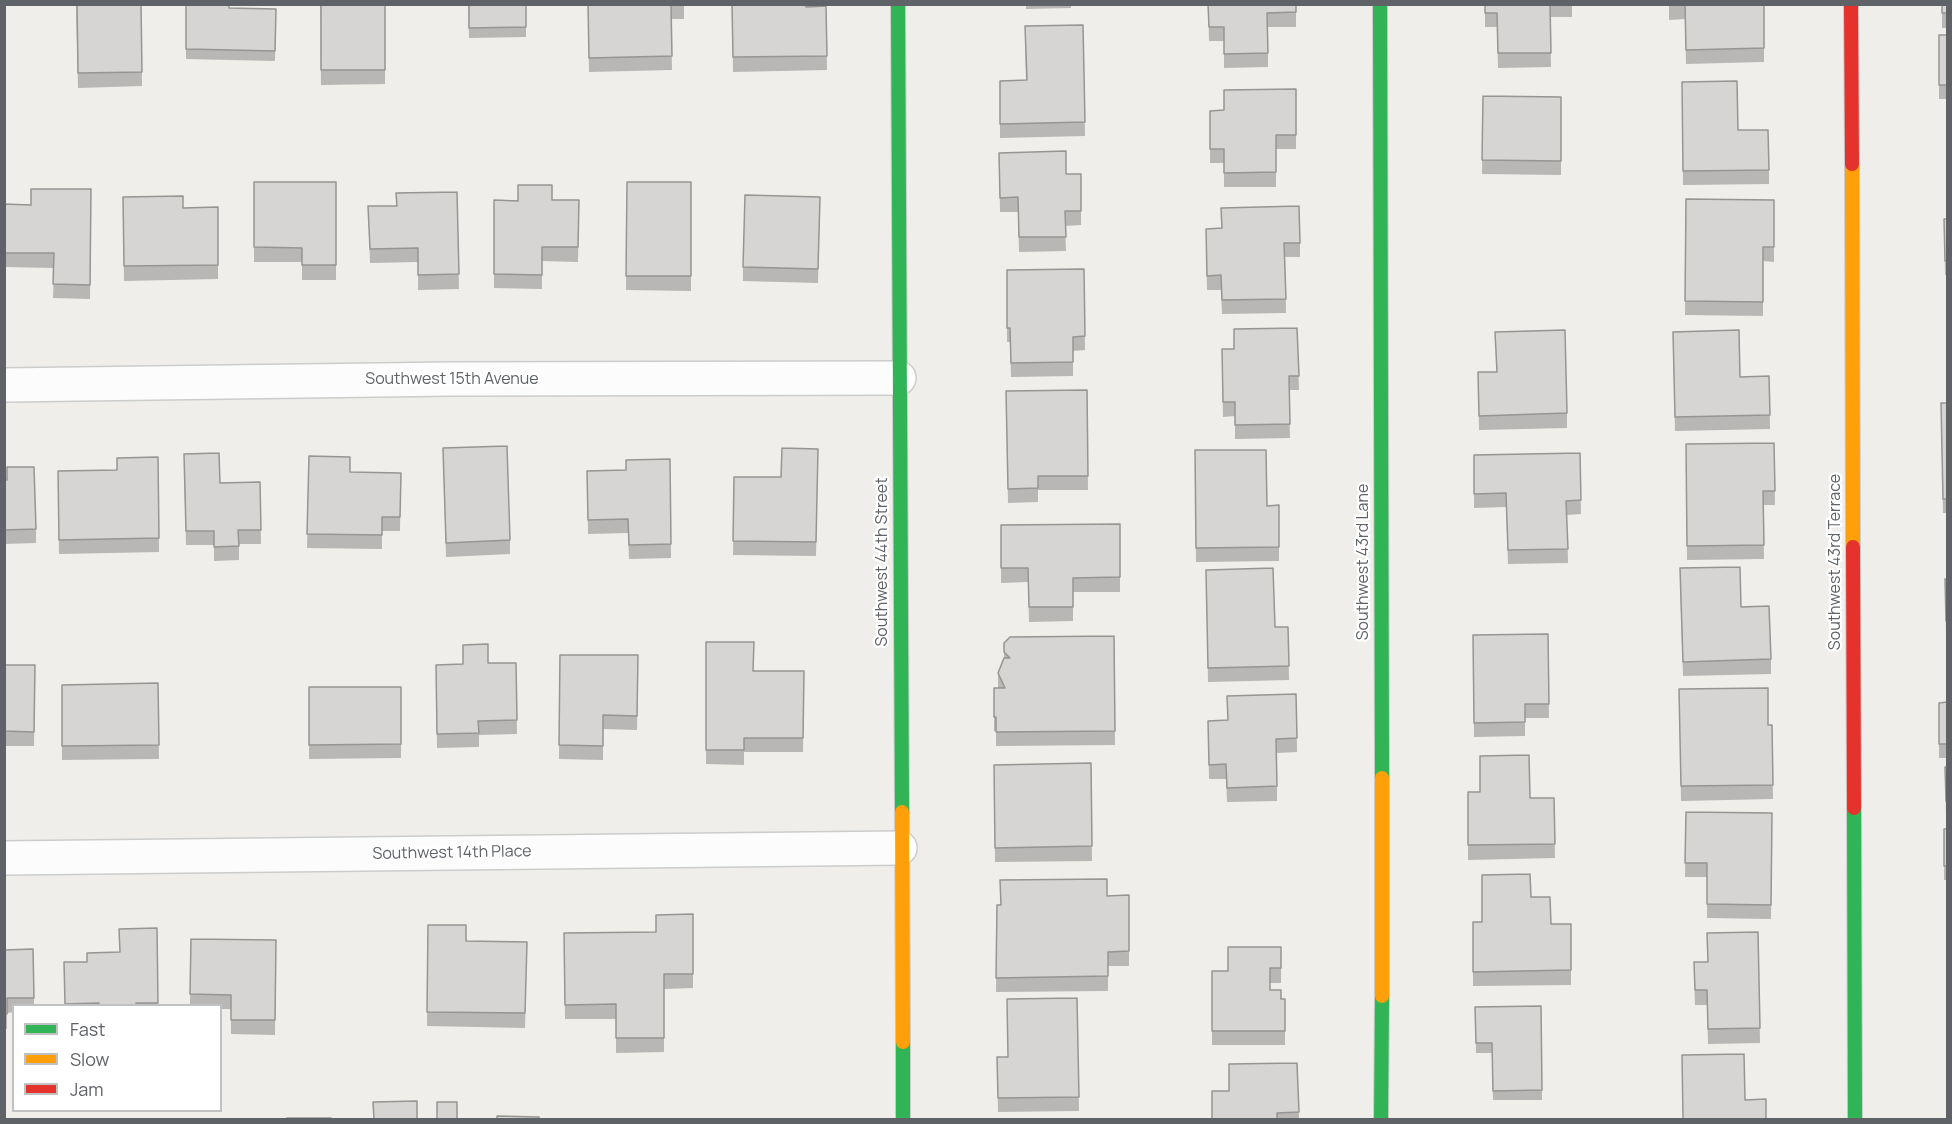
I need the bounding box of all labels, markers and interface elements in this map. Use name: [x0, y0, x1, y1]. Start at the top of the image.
street label: Southwest 15th Avenue: [365, 370, 539, 390]
street label: Southwest 43rd Terrace: [1826, 474, 1846, 650]
street label: Southwest 44th Street: [873, 477, 893, 647]
street label: Southwest 43rd Lane: [1354, 484, 1374, 640]
street label: Southwest 14th Place: [372, 842, 532, 864]
legend: [12, 1004, 222, 1112]
text: Fast: [70, 1017, 105, 1041]
text: Slow: [70, 1047, 109, 1071]
text: Jam: [70, 1077, 104, 1101]

